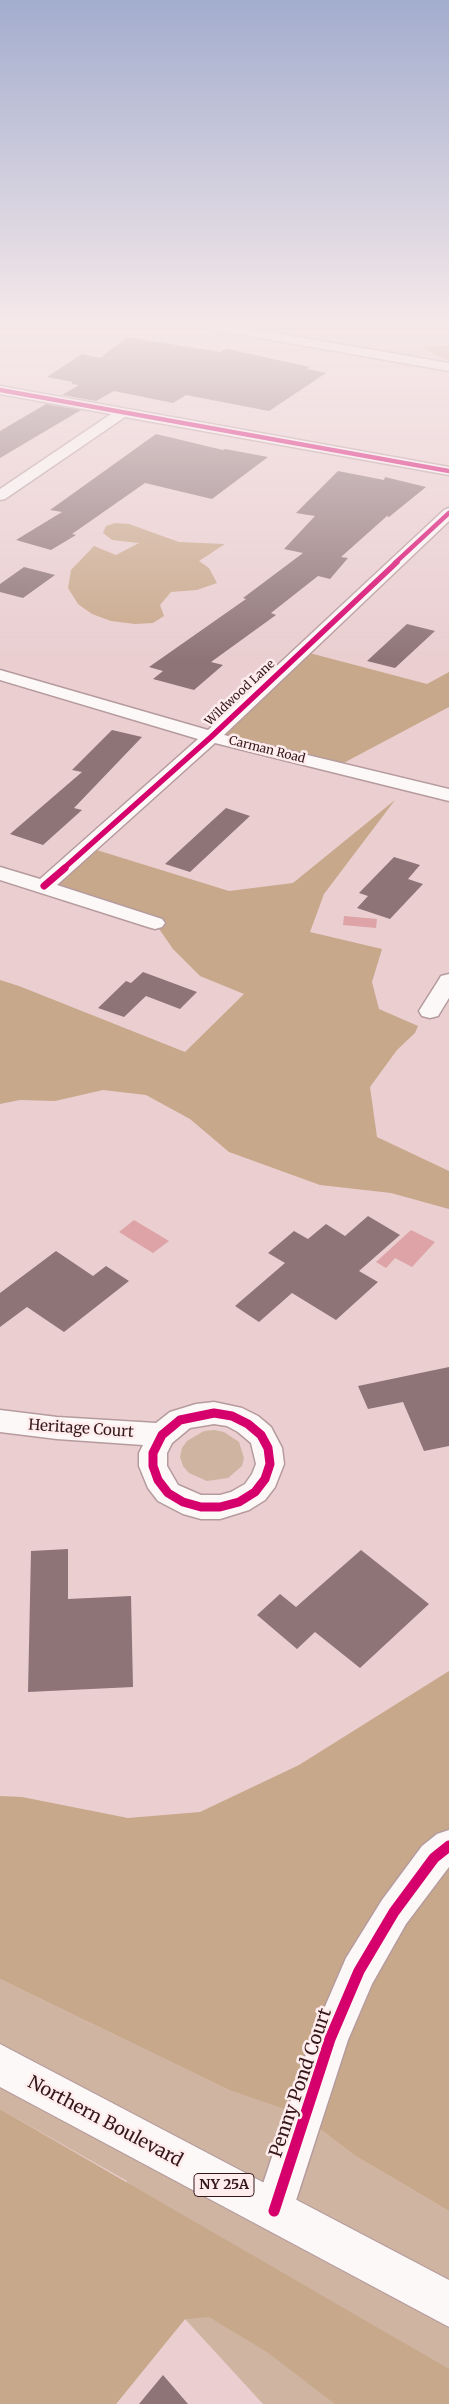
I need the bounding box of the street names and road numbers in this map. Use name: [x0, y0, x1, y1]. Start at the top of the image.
street label: Wildwood Lane: [202, 657, 278, 729]
street label: Carman Road: [227, 734, 307, 766]
street label: Heritage Court: [28, 1416, 134, 1442]
street label: Penny Pond Court: [265, 2006, 337, 2160]
street label: Northern Boulevard: [24, 2072, 186, 2172]
road number: NY 25A: [194, 2174, 254, 2196]

